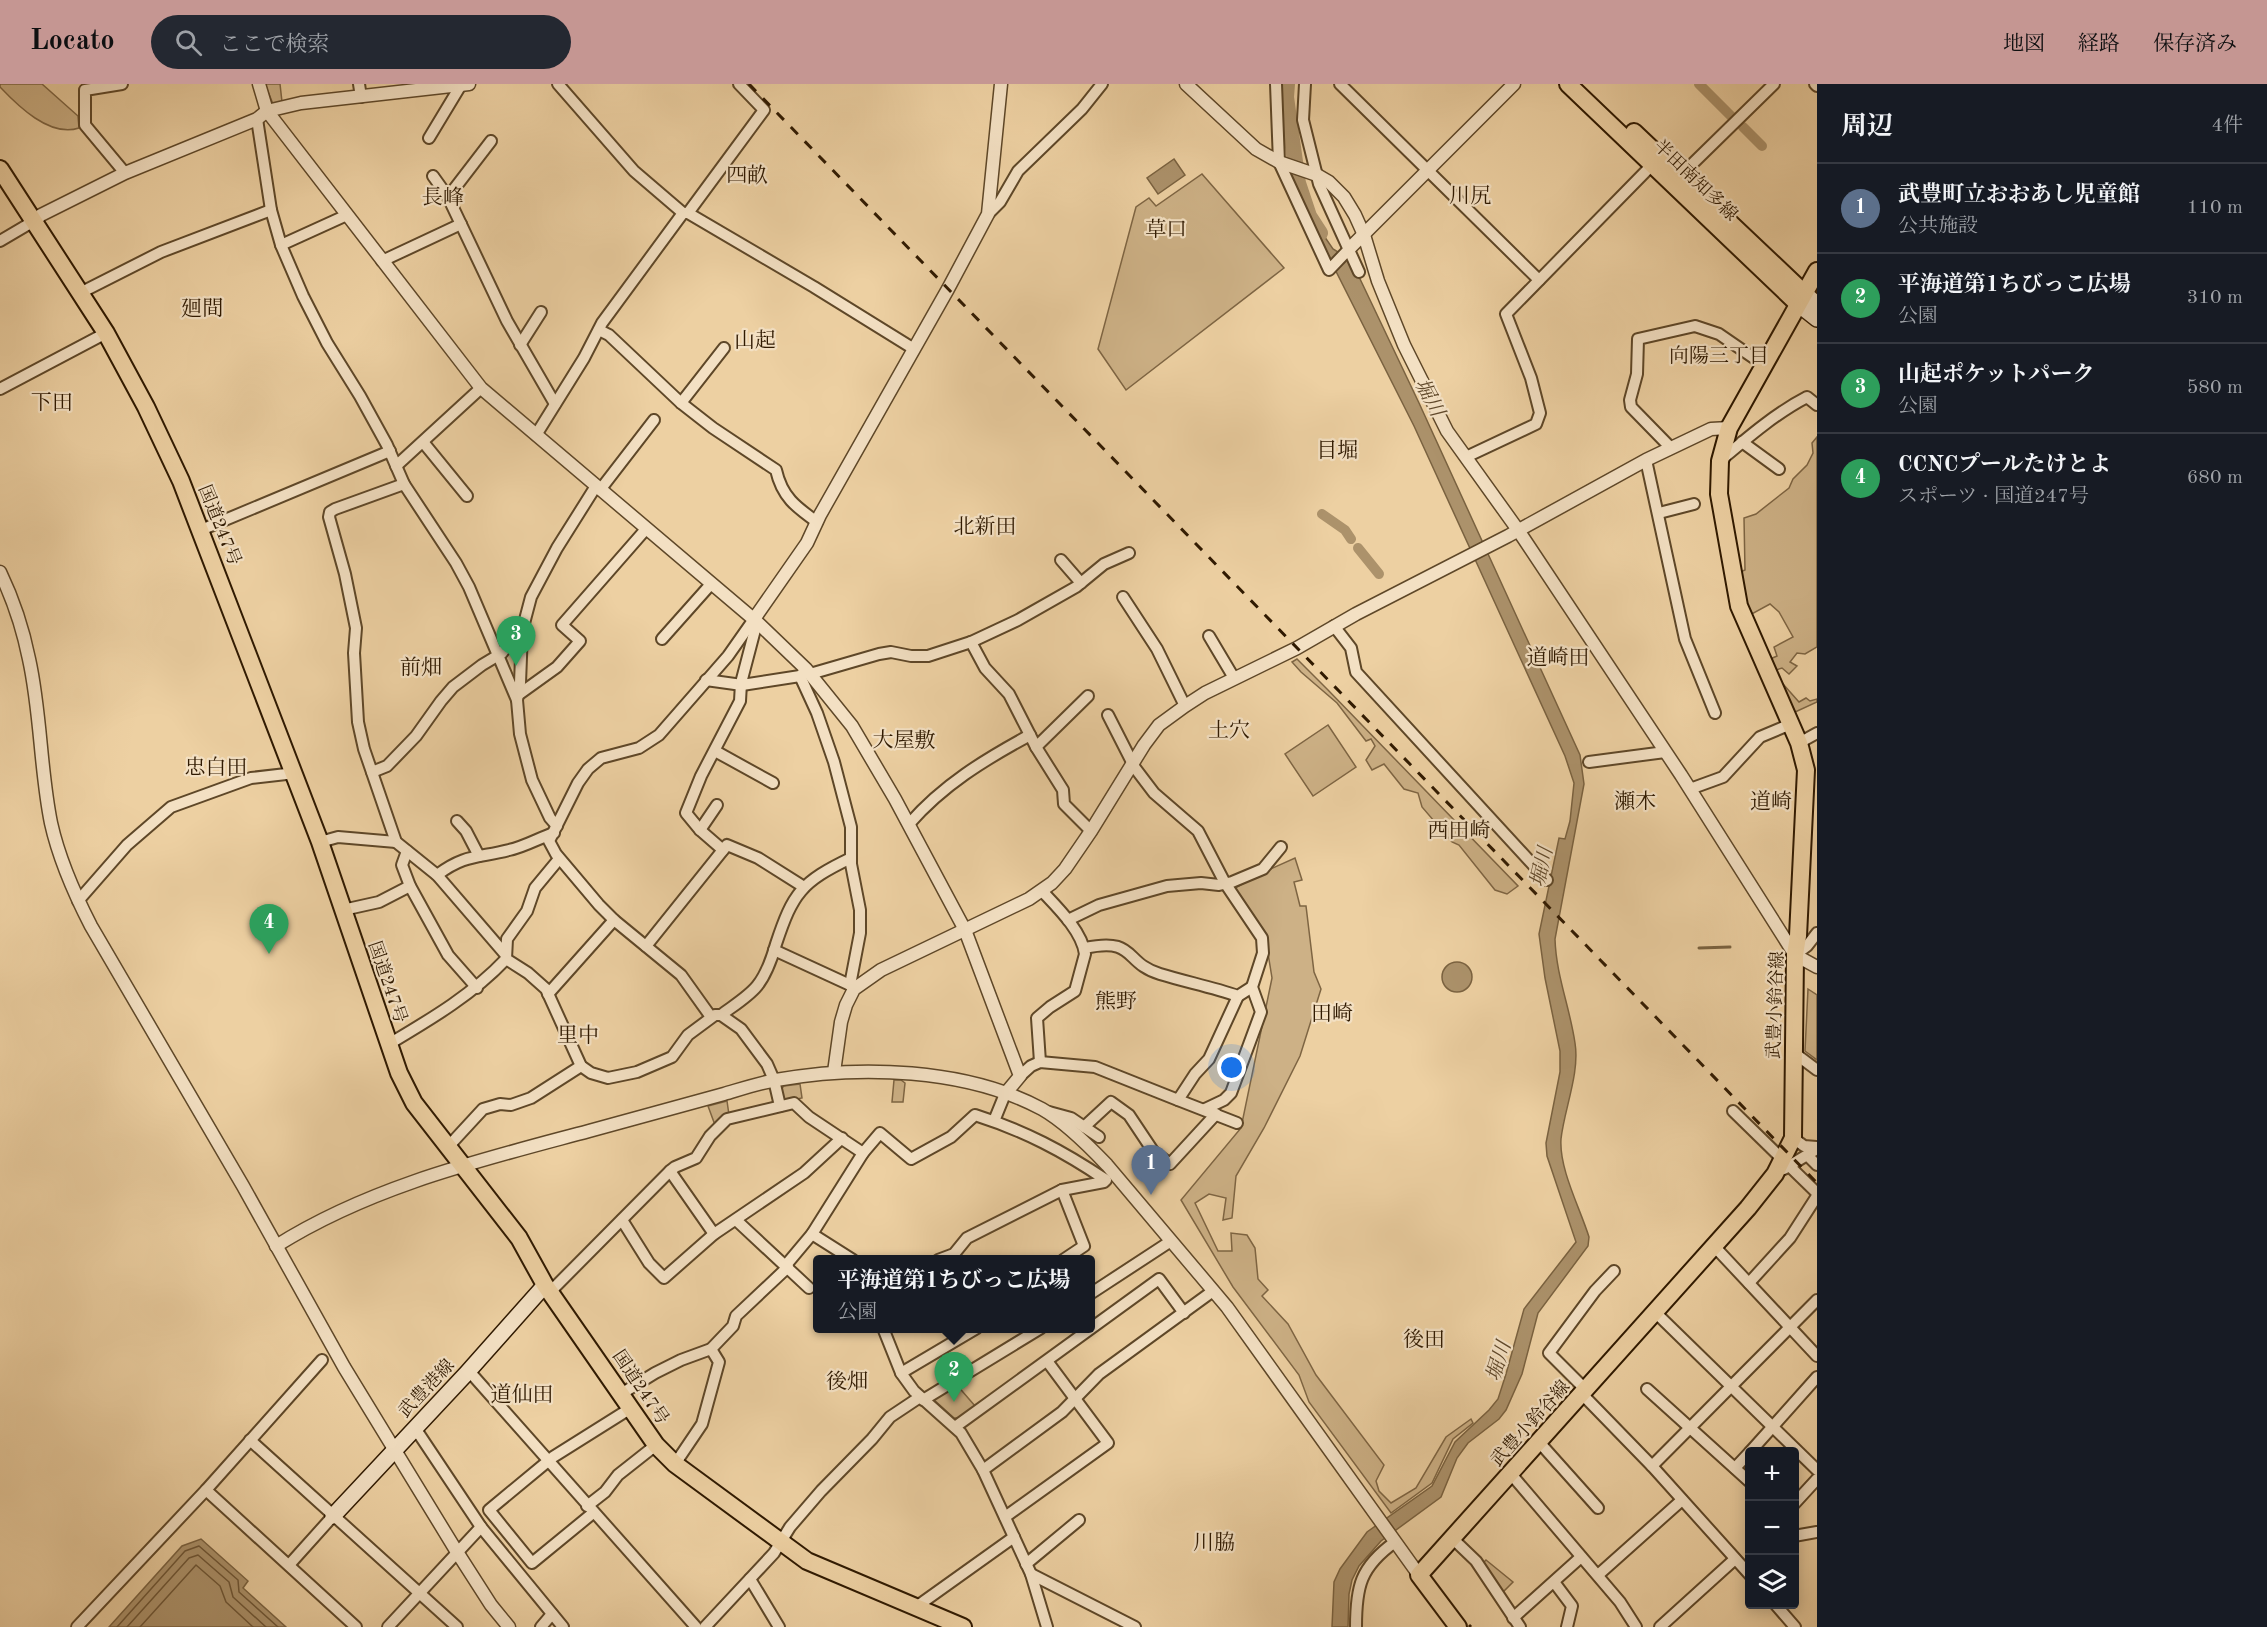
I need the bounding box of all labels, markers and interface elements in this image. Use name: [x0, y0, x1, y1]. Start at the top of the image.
search box: [151, 15, 571, 69]
icon: search: [172, 26, 205, 59]
text: Locato: [30, 28, 115, 56]
text: ここで検索: [220, 34, 330, 56]
text: 地図: [2003, 34, 2045, 55]
text: 経路: [2078, 34, 2120, 55]
text: 保存済み: [2153, 34, 2237, 55]
text: 周辺: [1841, 114, 1893, 140]
text: 4件: [2211, 116, 2243, 136]
street label: 半田南知多線: [1650, 135, 1742, 225]
district label: 四畝: [726, 164, 768, 187]
text: 武豊町立おおあし児童館: [1898, 184, 2140, 206]
district label: 川尻: [1449, 185, 1491, 207]
district label: 長峰: [422, 186, 464, 209]
text: 1: [1855, 198, 1866, 218]
text: 110 m: [2187, 198, 2243, 218]
text: 公共施設: [1898, 217, 1978, 237]
district label: 草口: [1145, 218, 1187, 241]
text: 平海道第1ちびっこ広場: [1898, 274, 2131, 296]
text: 2: [1855, 288, 1866, 308]
text: 310 m: [2187, 288, 2243, 308]
district label: 廻間: [181, 297, 223, 320]
text: 公園: [1898, 307, 1938, 327]
district label: 山起: [734, 329, 776, 352]
district label: 向陽三丁目: [1669, 345, 1769, 367]
text: 山起ポケットパーク: [1898, 364, 2094, 386]
water label: 堀川: [1410, 375, 1449, 422]
text: 3: [1855, 378, 1866, 398]
text: 580 m: [2187, 378, 2243, 398]
district label: 下田: [31, 391, 73, 414]
text: 公園: [1898, 397, 1938, 417]
district label: 目堀: [1316, 439, 1358, 462]
text: CCNCプールたけとよ: [1898, 454, 2111, 476]
text: 4: [1855, 468, 1866, 488]
text: 680 m: [2187, 468, 2243, 488]
street label: 国道247号: [195, 482, 245, 568]
text: スポーツ · 国道247号: [1898, 487, 2089, 507]
district label: 北新田: [954, 515, 1017, 538]
pin: 3: [496, 616, 536, 666]
district label: 道崎田: [1527, 646, 1590, 669]
district label: 前畑: [400, 656, 442, 679]
district label: 土穴: [1208, 719, 1250, 742]
district label: 大屋敷: [873, 729, 936, 752]
district label: 忠白田: [185, 756, 248, 779]
district label: 瀬木: [1614, 790, 1656, 813]
district label: 道崎: [1750, 790, 1792, 813]
district label: 西田崎: [1428, 819, 1491, 842]
water label: 堀川: [1527, 843, 1558, 889]
pin: 4: [250, 904, 288, 954]
street label: 国道247号: [365, 938, 411, 1026]
street label: 武豊小鈴谷線: [1763, 951, 1787, 1059]
district label: 熊野: [1095, 990, 1137, 1013]
district label: 田崎: [1311, 1002, 1353, 1025]
district label: 里中: [557, 1024, 599, 1047]
your location: [1217, 1053, 1246, 1082]
pin: 1: [1132, 1146, 1170, 1195]
popup: [813, 1255, 1095, 1333]
text: 平海道第1ちびっこ広場: [838, 1270, 1070, 1292]
text: 公園: [838, 1303, 878, 1323]
district label: 後田: [1403, 1328, 1445, 1351]
water label: 堀川: [1483, 1337, 1516, 1384]
street label: 国道247号: [609, 1346, 673, 1428]
pin: 2: [934, 1352, 974, 1402]
street label: 武豊港線: [394, 1355, 458, 1421]
district label: 後畑: [826, 1370, 868, 1393]
street label: 武豊小鈴谷線: [1486, 1376, 1574, 1470]
district label: 道仙田: [491, 1383, 554, 1406]
map controls: [1745, 1447, 1799, 1609]
button: +: [1745, 1447, 1799, 1501]
button: −: [1745, 1501, 1799, 1555]
district label: 川脇: [1193, 1531, 1235, 1554]
button: layers: [1745, 1555, 1799, 1609]

